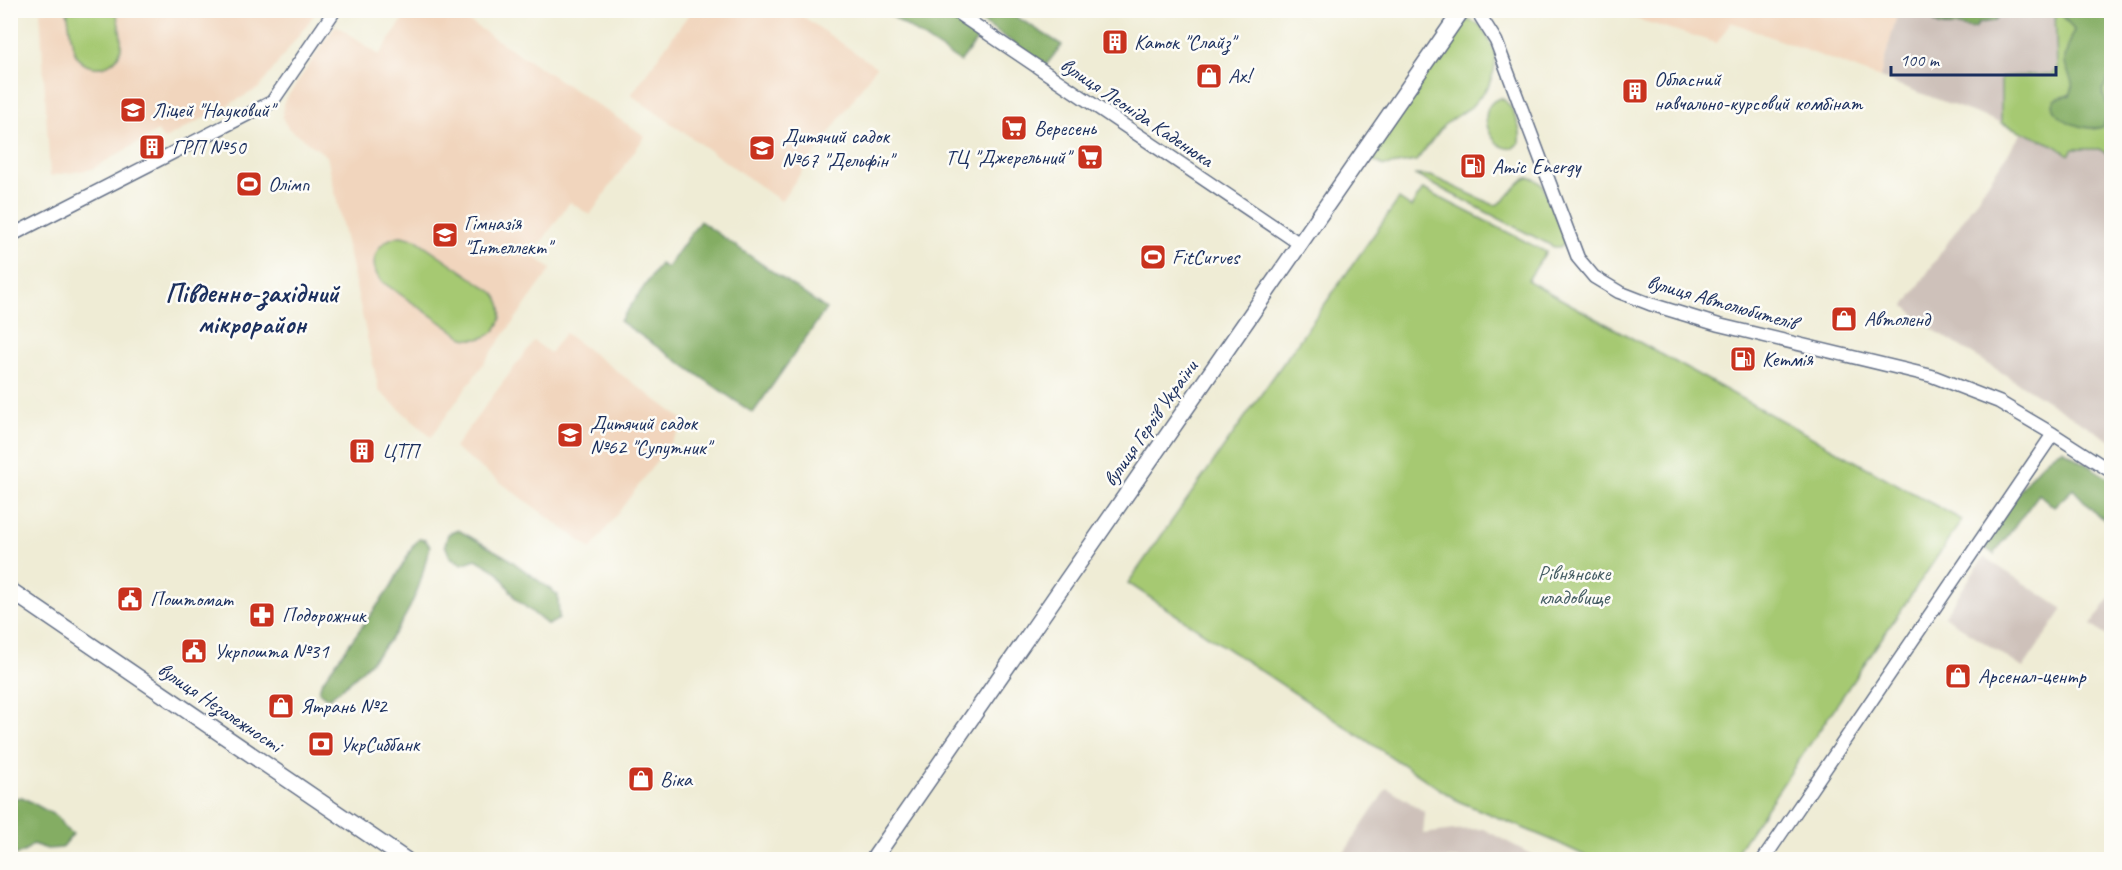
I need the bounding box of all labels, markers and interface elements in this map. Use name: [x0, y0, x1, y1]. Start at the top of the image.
building icon: Каток "Слайз": [1100, 27, 1130, 57]
place label: Каток "Слайз": [1134, 29, 1239, 56]
scale bar: [1891, 39, 2056, 77]
text: 100 m: [1900, 49, 1941, 71]
street label: вулиця Леоніда Каденюка: [1056, 51, 1220, 174]
shop icon: Ах!: [1194, 61, 1224, 91]
place label: Ах!: [1228, 63, 1255, 89]
place label: Обласний навчально-курсовий комбінат: [1654, 66, 1863, 116]
building icon: Обласний навчально-курсовий комбінат: [1620, 76, 1650, 106]
school or university icon: Ліцей "Науковий": [118, 95, 148, 125]
place label: Ліцей "Науковий": [152, 97, 278, 123]
supermarket icon: Вересень: [999, 113, 1029, 143]
place label: Вересень: [1034, 115, 1097, 141]
place label: Дитячий садок №67 "Дельфін": [782, 123, 897, 173]
building icon: ГРП №50: [137, 132, 167, 162]
school or university icon: Дитячий садок №67 "Дельфін": [747, 133, 777, 163]
place label: ГРП №50: [172, 134, 247, 160]
supermarket icon: ТЦ "Джерельний": [1075, 142, 1105, 172]
place label: ТЦ "Джерельний": [945, 144, 1074, 170]
fuel station icon: Amic Energy: [1458, 151, 1488, 181]
place label: Amic Energy: [1492, 153, 1582, 179]
sports icon: Олімп: [234, 169, 264, 199]
place label: Олімп: [268, 171, 310, 197]
place label: Гімназія "Інтеллект": [464, 210, 555, 260]
school or university icon: Гімназія "Інтеллект": [430, 220, 460, 250]
sports icon: FitCurves: [1138, 242, 1168, 272]
place label: FitCurves: [1172, 244, 1241, 270]
street label: вулиця Автолюбителів: [1644, 268, 1804, 337]
district label: Південно-західний мікрорайон: [165, 276, 341, 341]
shop icon: Автоленд: [1829, 304, 1859, 334]
place label: Автоленд: [1864, 306, 1932, 332]
fuel station icon: Кетмія: [1728, 344, 1758, 374]
place label: Кетмія: [1762, 346, 1814, 372]
street label: вулиця Героїв України: [1097, 354, 1204, 491]
place label: Дитячий садок №62 "Супутник": [590, 410, 714, 460]
school or university icon: Дитячий садок №62 "Супутник": [555, 420, 585, 450]
building icon: ЦТП: [347, 436, 377, 466]
place label: ЦТП: [382, 438, 422, 464]
park label: Рівнянське кладовище: [1538, 560, 1612, 610]
public building icon: Поштомат: [115, 584, 145, 614]
place label: Поштомат: [150, 586, 234, 612]
pharmacy icon: Подорожник: [247, 600, 277, 630]
place label: Подорожник: [282, 602, 368, 628]
public building icon: Укрпошта №31: [179, 636, 209, 666]
place label: Укрпошта №31: [214, 638, 330, 664]
street label: вулиця Незалежності: [152, 656, 290, 761]
shop icon: Арсенал-центр: [1943, 661, 1973, 691]
place label: Арсенал-центр: [1978, 663, 2087, 689]
shop icon: Ятрань №2: [266, 691, 296, 721]
place label: Ятрань №2: [300, 693, 388, 719]
bank icon: УкрСиббанк: [306, 729, 336, 759]
place label: УкрСиббанк: [340, 731, 421, 757]
shop icon: Віка: [626, 764, 656, 794]
place label: Віка: [660, 766, 694, 792]

